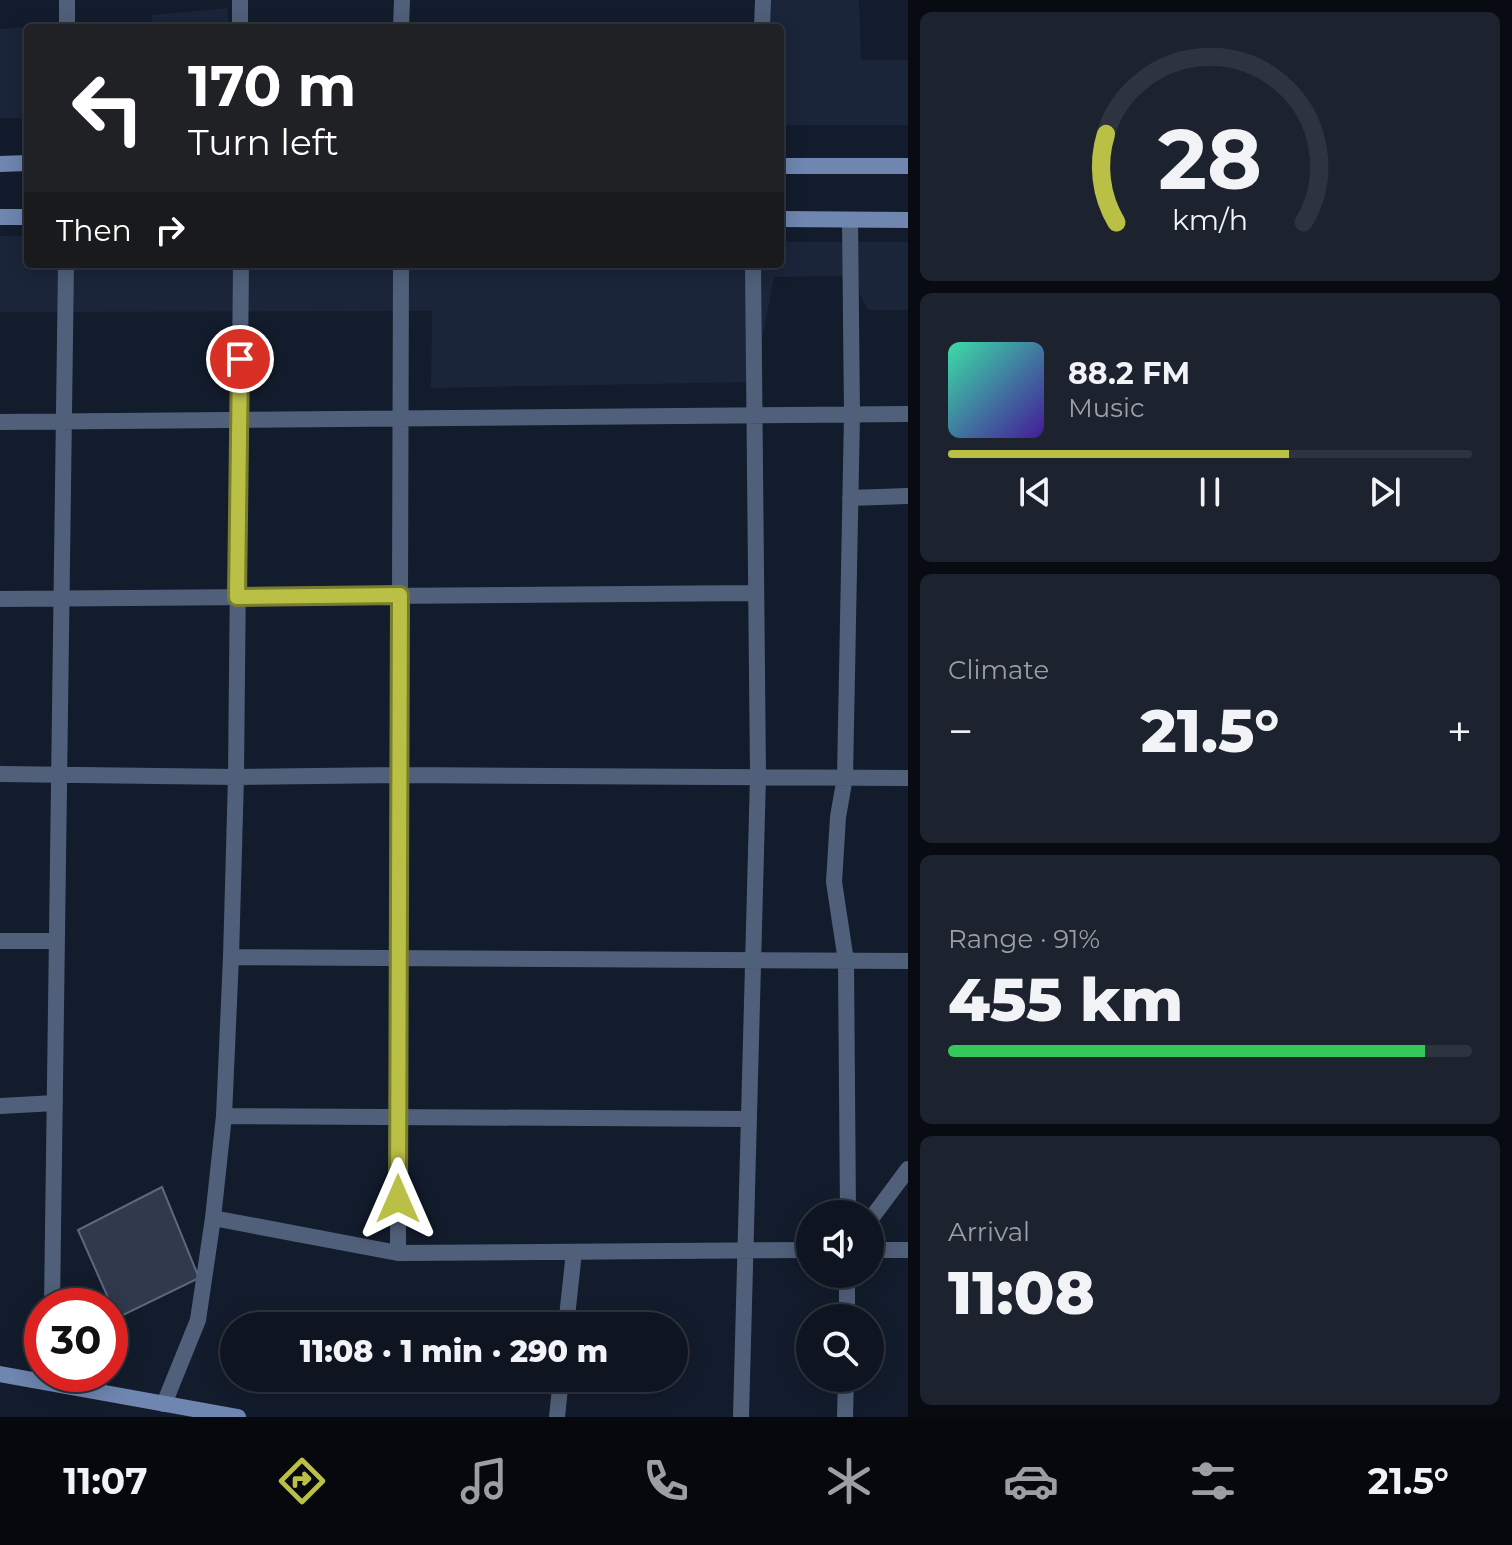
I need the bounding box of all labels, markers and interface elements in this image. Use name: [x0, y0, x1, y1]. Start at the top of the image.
text: 170 m: [188, 52, 356, 120]
icon: left: [56, 56, 160, 160]
text: 28: [1158, 107, 1262, 209]
text: Turn left: [188, 120, 339, 164]
text: km/h: [1172, 202, 1248, 237]
icon: right: [148, 208, 192, 252]
text: Then: [56, 212, 132, 249]
pin: [206, 325, 274, 393]
icon: arrive: [218, 337, 262, 381]
text: 88.2 FM: [1068, 355, 1190, 392]
text: Music: [1068, 392, 1145, 424]
icon: previous: [1013, 470, 1057, 514]
icon: pause: [1188, 470, 1232, 514]
icon: next: [1363, 470, 1407, 514]
text: Climate: [948, 654, 1049, 686]
text: 21.5°: [1141, 694, 1279, 767]
text: −: [948, 704, 973, 758]
text: +: [1447, 704, 1472, 758]
text: Range · 91%: [948, 923, 1100, 955]
text: 455 km: [948, 963, 1183, 1036]
position arrow: [356, 1157, 440, 1241]
map controls: [796, 1200, 884, 1392]
button: sound: [796, 1200, 884, 1288]
text: Arrival: [948, 1216, 1030, 1248]
text: 11:08: [948, 1256, 1095, 1329]
speed limit sign: 30: [24, 1288, 128, 1392]
button: search: [796, 1304, 884, 1392]
text: 11:08 · 1 min · 290 m: [300, 1333, 608, 1370]
icon: directions: [274, 1453, 330, 1509]
icon: music: [456, 1453, 512, 1509]
icon: phone: [638, 1453, 694, 1509]
icon: climate: [821, 1453, 877, 1509]
icon: car: [1003, 1453, 1059, 1509]
icon: filters: [1185, 1453, 1241, 1509]
text: 11:07: [63, 1459, 147, 1503]
text: 21.5°: [1368, 1459, 1449, 1503]

